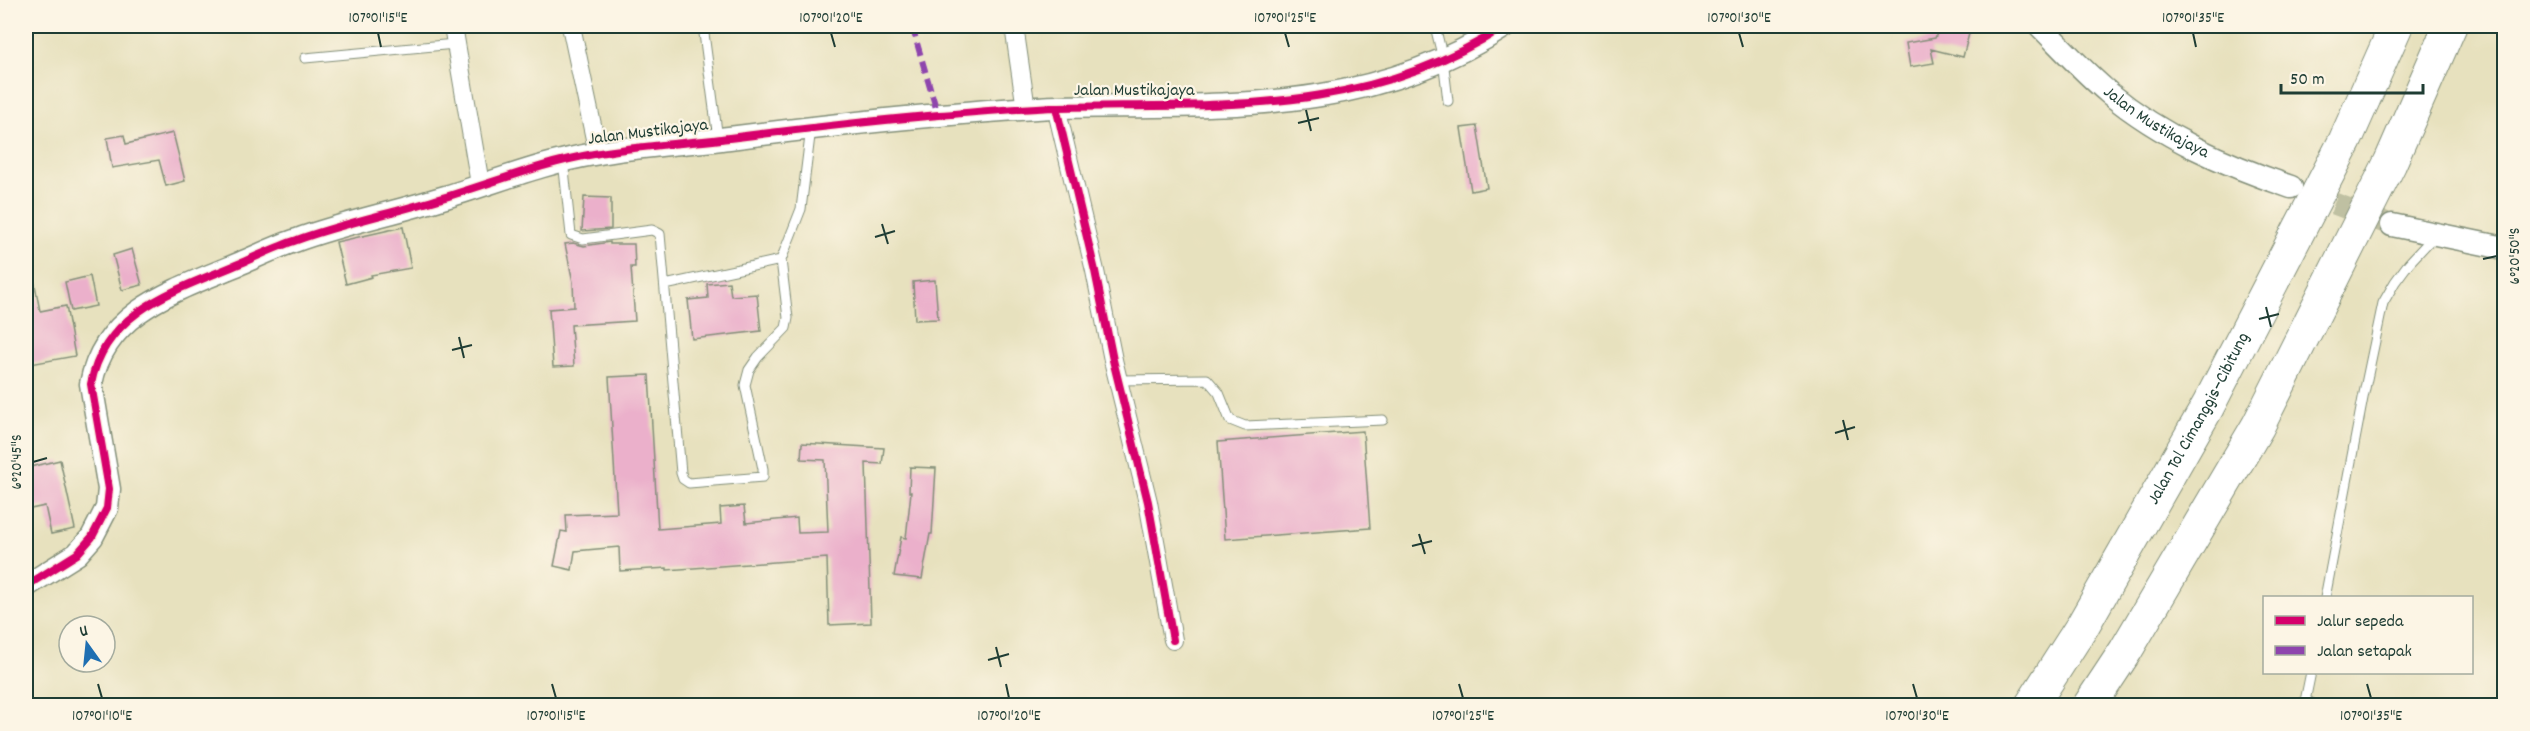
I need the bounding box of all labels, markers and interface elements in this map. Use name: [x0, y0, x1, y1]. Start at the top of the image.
text: 107°01'15"E: [349, 8, 408, 30]
text: 107°01'20"E: [799, 8, 863, 30]
text: 107°01'25"E: [1254, 8, 1316, 30]
text: 107°01'30"E: [1707, 8, 1771, 30]
text: 107°01'35"E: [2162, 8, 2224, 30]
scale bar: [2281, 57, 2424, 95]
text: 50 m: [2290, 68, 2325, 93]
street label: Jalan Mustikajaya: [1074, 79, 1195, 104]
street label: Jalan Mustikajaya: [2097, 80, 2213, 166]
street label: Jalan Mustikajaya: [587, 113, 710, 153]
text: 6°20'50"S: [2505, 228, 2527, 284]
street label: Jalan Tol Cimanggis–Cibitung: [2142, 328, 2256, 509]
text: 6°20'45"S: [7, 435, 29, 489]
legend: [2263, 596, 2473, 674]
text: Jalur sepeda: [2317, 610, 2404, 635]
north arrow: [57, 614, 117, 674]
text: U: [77, 620, 91, 644]
text: Jalan setapak: [2317, 640, 2412, 665]
text: 107°01'10"E: [72, 706, 132, 728]
text: 107°01'15"E: [527, 706, 586, 728]
text: 107°01'20"E: [977, 706, 1041, 728]
text: 107°01'25"E: [1432, 706, 1494, 728]
text: 107°01'30"E: [1885, 706, 1949, 728]
text: 107°01'35"E: [2340, 706, 2402, 728]

